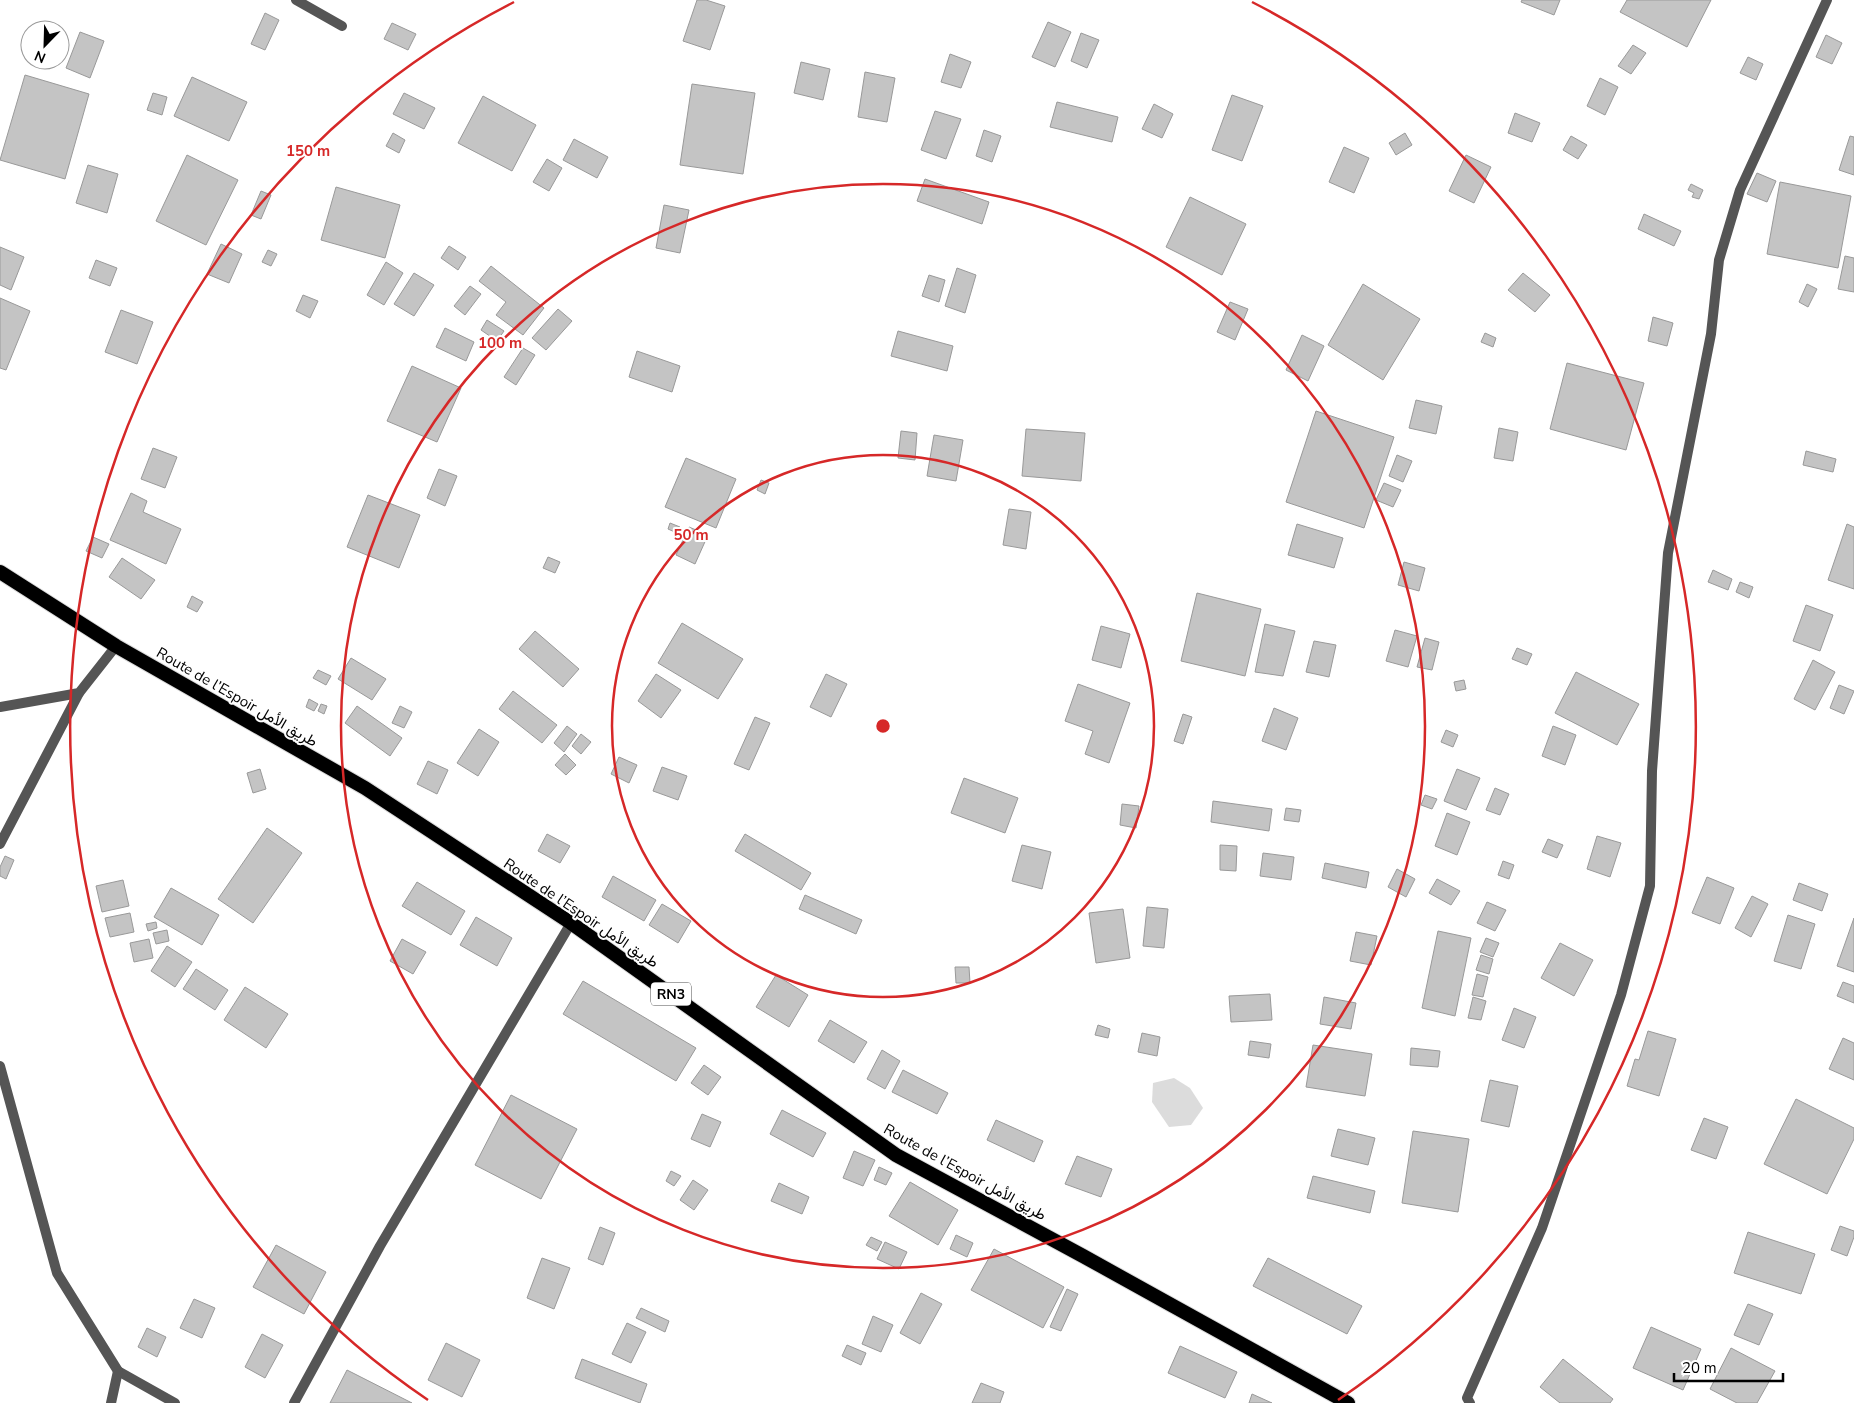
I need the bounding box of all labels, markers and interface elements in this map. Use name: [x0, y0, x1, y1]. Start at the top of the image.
north arrow: [20, 20, 70, 70]
text: N: [32, 46, 49, 67]
text: 150 m: [286, 141, 330, 161]
text: 100 m: [478, 333, 522, 353]
text: 50 m: [673, 525, 709, 545]
street label: Route de l’Espoir طريق الأمل: [153, 643, 321, 751]
centre of rings: [874, 717, 892, 735]
street label: Route de l’Espoir طريق الأمل: [500, 854, 663, 973]
road number: RN3: [651, 982, 691, 1006]
street label: Route de l’Espoir طريق الأمل: [880, 1119, 1050, 1225]
scale bar: [1674, 1350, 1783, 1382]
text: 20 m: [1682, 1358, 1717, 1378]

